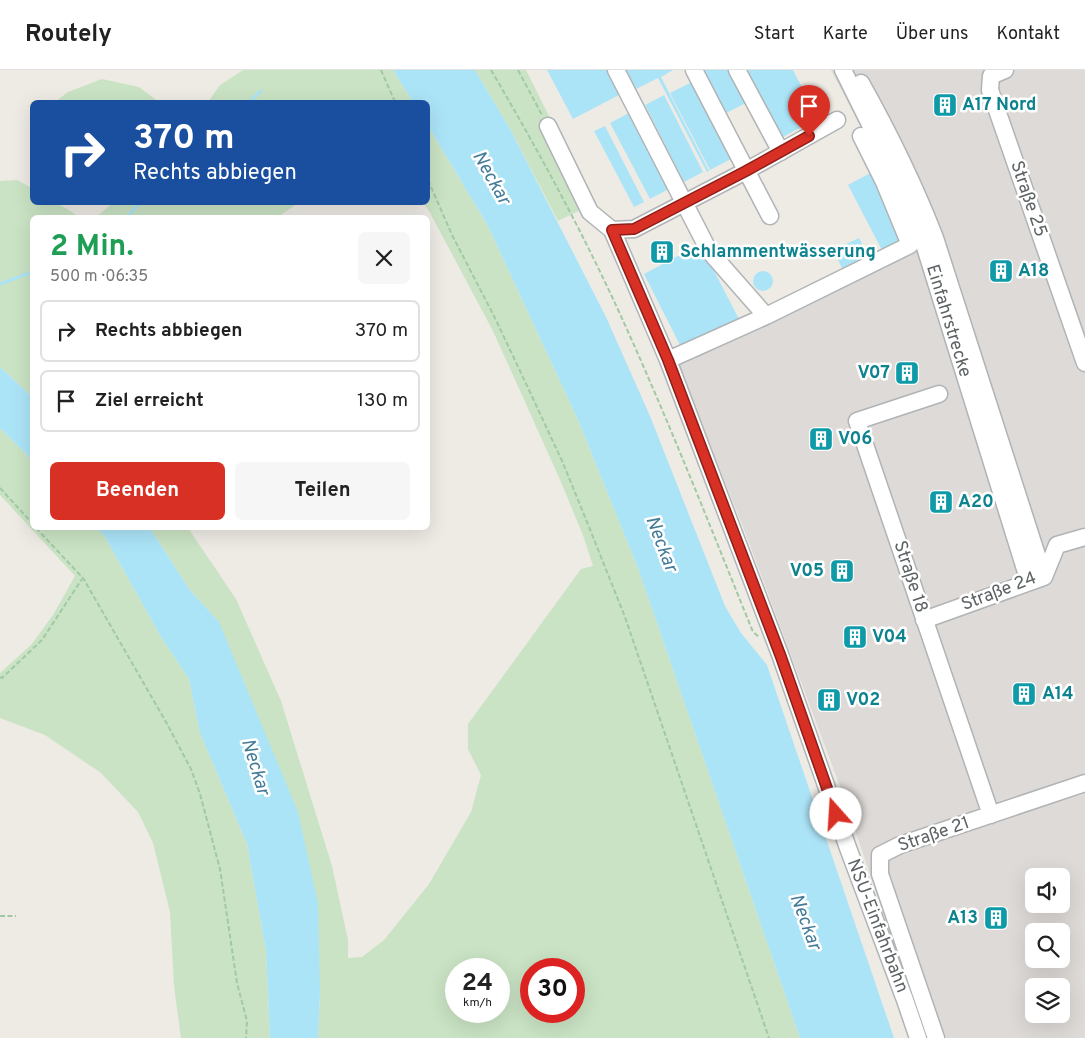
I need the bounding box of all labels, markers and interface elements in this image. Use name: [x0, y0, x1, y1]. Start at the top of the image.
text: Routely: [25, 20, 112, 50]
text: Start: [754, 23, 795, 46]
text: Karte: [823, 23, 868, 46]
text: Über uns: [896, 23, 968, 46]
text: Kontakt: [996, 23, 1060, 46]
pin: [788, 85, 830, 136]
icon: arrive: [795, 92, 823, 120]
building icon: A17 Nord: [932, 92, 958, 118]
place label: A17 Nord: [962, 94, 1036, 117]
text: 370 m: [133, 117, 235, 161]
icon: right: [50, 120, 115, 185]
water label: Neckar: [466, 147, 516, 211]
street label: Straße 25: [1004, 158, 1052, 240]
text: Rechts abbiegen: [133, 160, 297, 187]
text: 2 Min.: [50, 229, 134, 266]
button: close: [358, 232, 410, 284]
building icon: Schlammentwässerung: [649, 239, 675, 265]
place label: Schlammentwässerung: [680, 241, 876, 264]
building icon: A18: [988, 258, 1014, 284]
place label: A18: [1018, 260, 1049, 283]
street label: Einfahrstrecke: [920, 262, 976, 380]
text: 500 m · 06:35: [50, 267, 148, 287]
icon: right: [52, 317, 80, 345]
text: Rechts abbiegen: [95, 319, 243, 343]
text: 370 m: [355, 319, 408, 343]
building icon: V07: [894, 360, 920, 386]
place label: V07: [857, 362, 890, 385]
icon: arrive: [52, 387, 80, 415]
text: Ziel erreicht: [95, 389, 204, 413]
text: 130 m: [357, 389, 408, 413]
building icon: V06: [808, 426, 834, 452]
place label: V06: [838, 428, 872, 451]
button: Beenden: [50, 462, 225, 520]
button: Teilen: [235, 462, 410, 520]
building icon: A20: [928, 489, 954, 515]
place label: A20: [958, 491, 994, 514]
water label: Neckar: [639, 513, 683, 577]
street label: Straße 18: [888, 538, 932, 616]
building icon: V05: [829, 558, 855, 584]
place label: V05: [790, 560, 824, 583]
street label: Straße 24: [958, 567, 1040, 617]
building icon: V04: [842, 624, 868, 650]
place label: V04: [872, 626, 907, 649]
building icon: A14: [1011, 681, 1037, 707]
place label: A14: [1042, 683, 1074, 706]
building icon: V02: [816, 687, 842, 713]
place label: V02: [846, 689, 880, 712]
water label: Neckar: [235, 736, 275, 800]
position arrow: [809, 787, 861, 839]
street label: Straße 21: [895, 812, 973, 858]
street label: NSU-Einfahrbahn: [841, 856, 913, 996]
map controls: [1025, 868, 1070, 1023]
button: sound: [1025, 868, 1070, 913]
water label: Neckar: [784, 891, 827, 955]
building icon: A13: [983, 905, 1009, 931]
place label: A13: [947, 907, 978, 930]
button: search: [1025, 923, 1070, 968]
speed limit sign: 30: [520, 958, 585, 1023]
text: 24: [462, 968, 493, 1000]
button: layers: [1025, 978, 1070, 1023]
text: km/h: [463, 995, 492, 1011]

